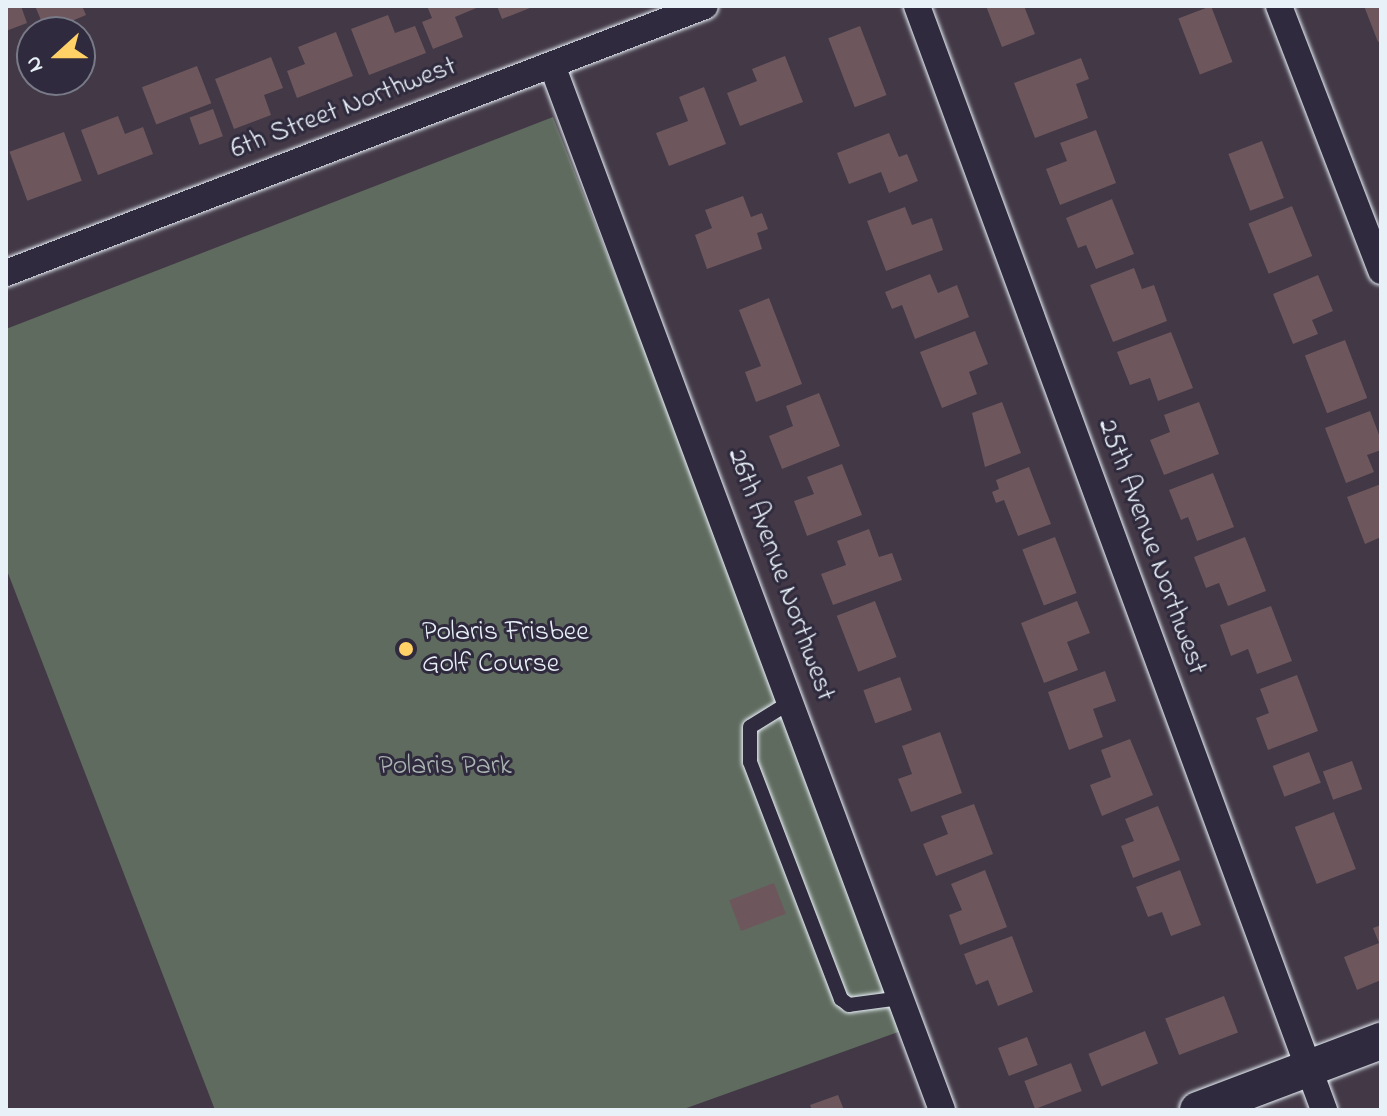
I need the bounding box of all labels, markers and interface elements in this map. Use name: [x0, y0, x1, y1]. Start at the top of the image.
north arrow: [16, 16, 96, 96]
street label: 6th Street Northwest: [226, 50, 462, 168]
text: N: [18, 51, 53, 77]
street label: 25th Avenue Northwest: [1089, 414, 1213, 680]
street label: 26th Avenue Northwest: [719, 444, 841, 706]
place label: Polaris Frisbee Golf Course: [422, 616, 589, 682]
marker: Polaris Frisbee Golf Course: [397, 640, 415, 658]
park label: Polaris Park: [378, 750, 512, 784]

